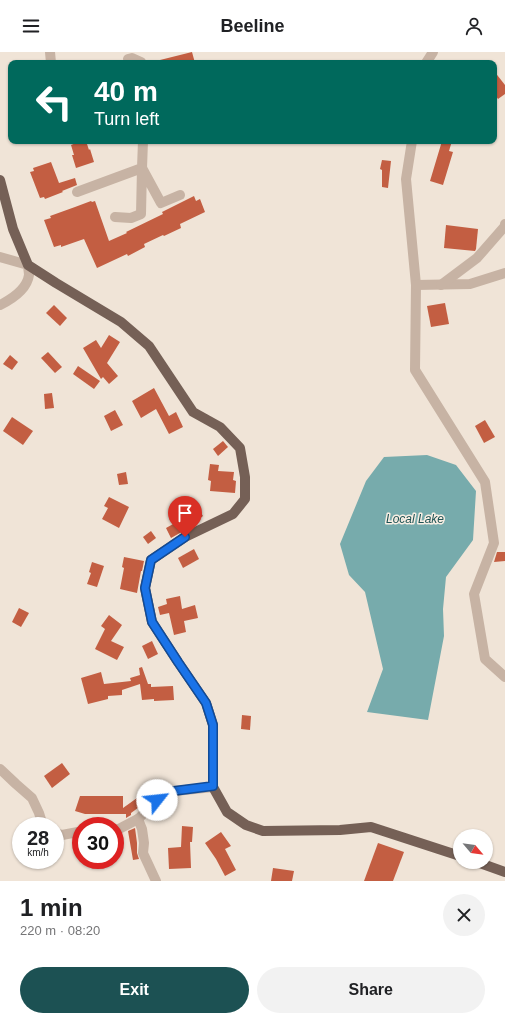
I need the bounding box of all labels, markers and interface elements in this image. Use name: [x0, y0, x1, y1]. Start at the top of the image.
icon: menu: [20, 15, 42, 37]
icon: person: [463, 15, 485, 37]
text: Beeline: [220, 16, 285, 36]
icon: left: [28, 76, 80, 128]
text: 40 m: [94, 76, 158, 107]
text: Turn left: [94, 109, 159, 129]
pin: [168, 496, 202, 537]
icon: arrive: [174, 502, 196, 524]
water label: Local Lake: [386, 512, 444, 526]
position arrow: [136, 779, 178, 821]
speed limit sign: 30: [72, 817, 124, 869]
text: 28: [27, 827, 49, 849]
north arrow: [453, 829, 493, 869]
map controls: [453, 829, 493, 869]
text: km/h: [27, 847, 49, 858]
text: 1 min: [20, 894, 83, 921]
button: close: [443, 894, 485, 936]
text: 220 m · 08:20: [20, 923, 100, 938]
button: Exit: [20, 967, 249, 1013]
button: Share: [257, 967, 485, 1013]

